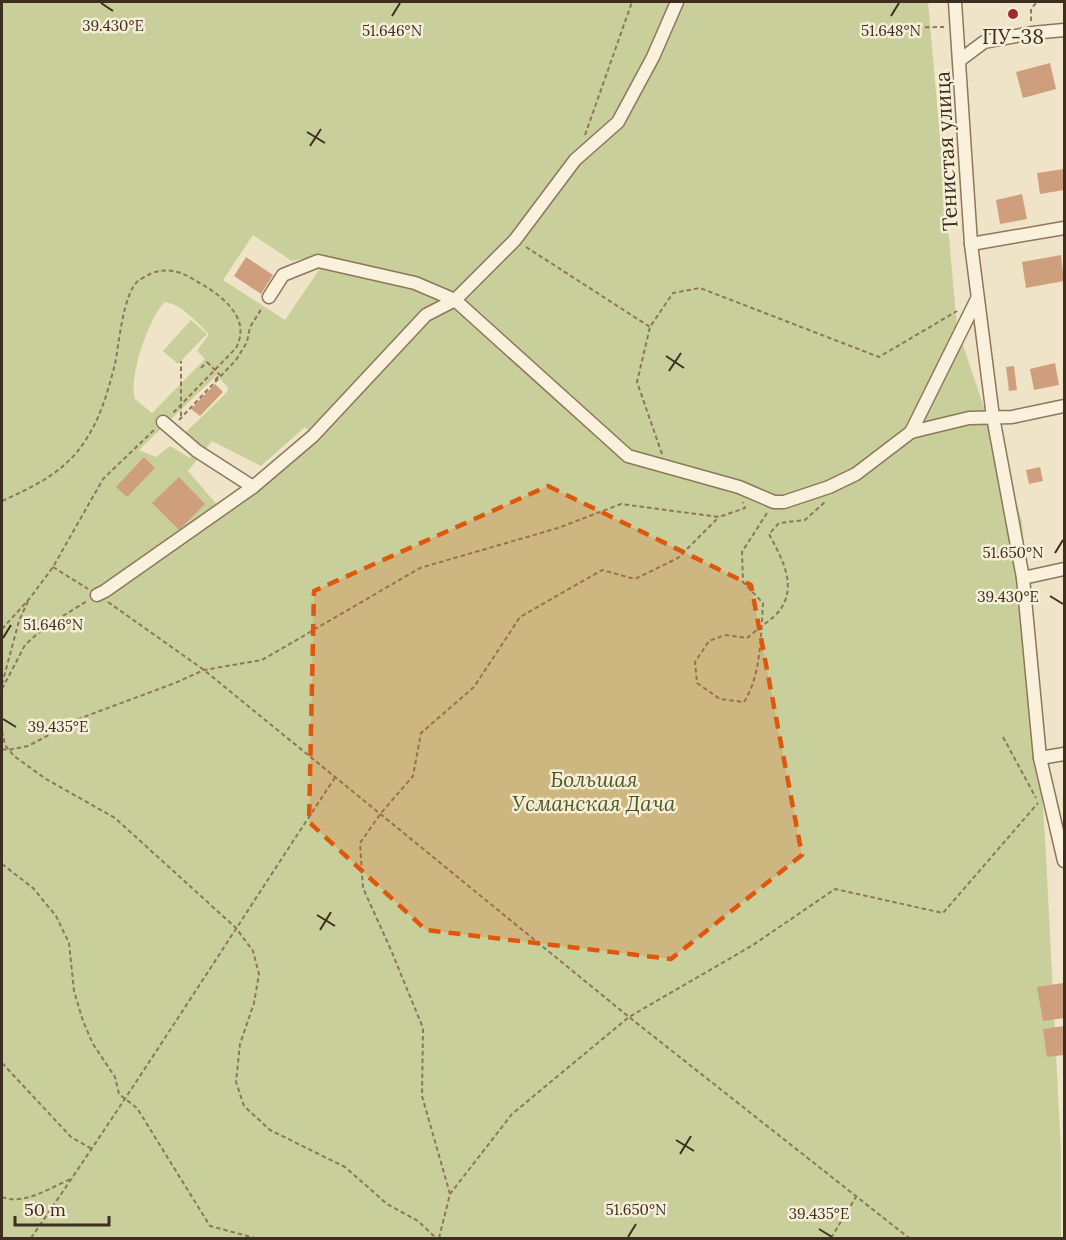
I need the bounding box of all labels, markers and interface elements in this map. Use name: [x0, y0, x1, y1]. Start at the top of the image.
marker: ПУ-38: [1006, 7, 1020, 21]
text: 39.430°E: [82, 16, 144, 35]
text: 51.646°N: [362, 21, 422, 40]
text: 51.648°N: [861, 21, 921, 40]
place label: ПУ-38: [982, 23, 1044, 50]
street label: Тенистая улица: [928, 70, 964, 231]
text: 51.650°N: [983, 543, 1043, 562]
text: 39.430°E: [977, 587, 1039, 606]
text: 51.646°N: [23, 615, 83, 634]
text: 39.435°E: [28, 717, 88, 736]
park label: Большая Усманская Дача: [512, 766, 676, 817]
scale bar: [15, 1189, 110, 1227]
text: 50 m: [24, 1198, 66, 1221]
text: 51.650°N: [606, 1200, 666, 1219]
text: 39.435°E: [789, 1204, 849, 1223]

